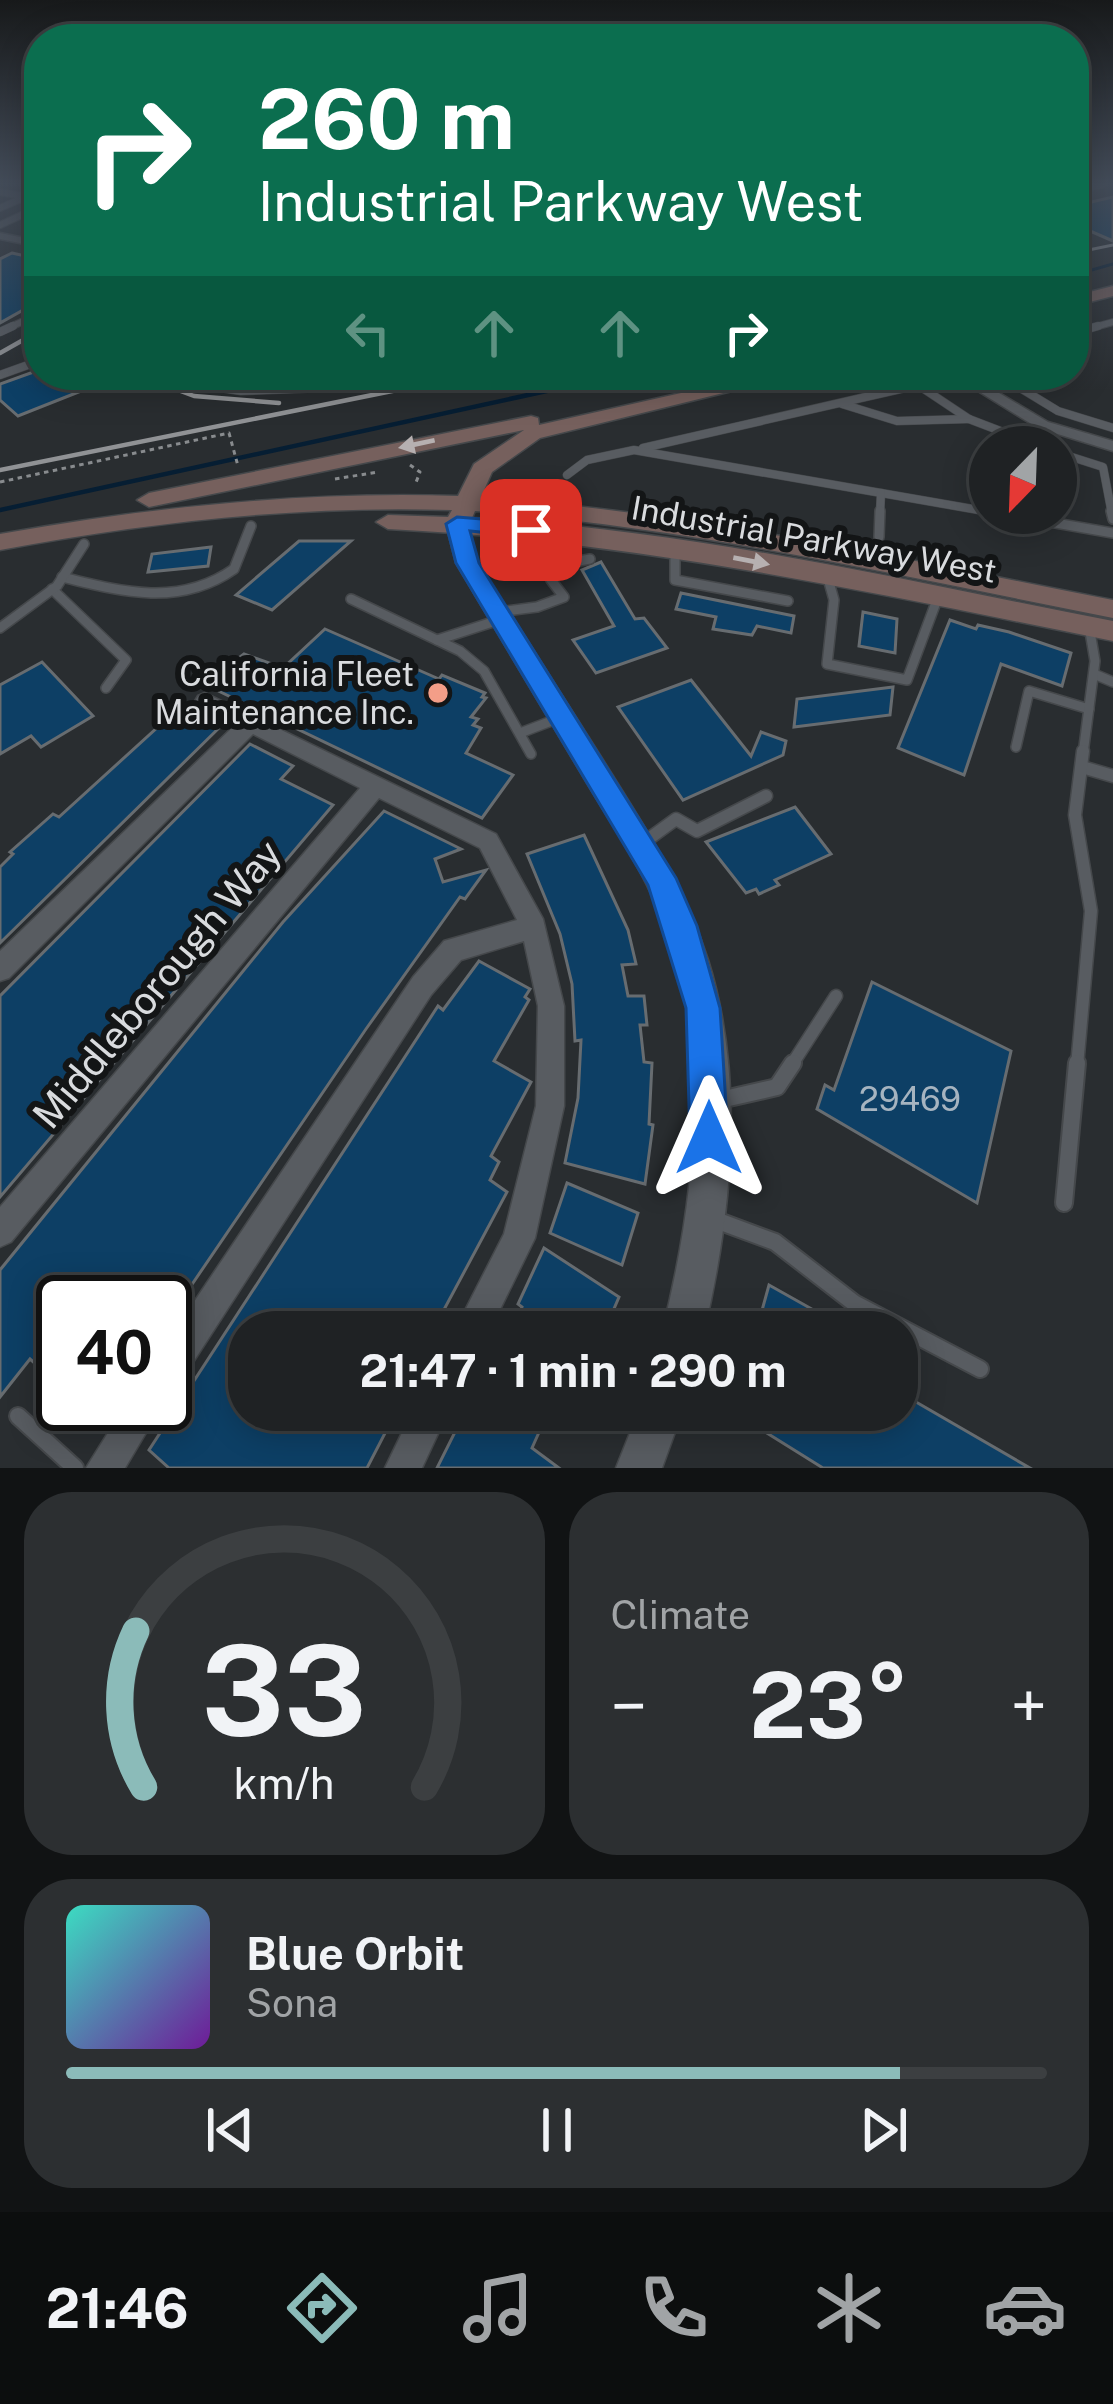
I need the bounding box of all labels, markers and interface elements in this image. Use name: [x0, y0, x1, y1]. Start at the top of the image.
text: 260 m: [258, 69, 515, 168]
icon: right: [60, 72, 216, 228]
text: Industrial Parkway West: [258, 170, 864, 233]
icon: left: [335, 300, 401, 366]
icon: ahead: [461, 300, 527, 366]
icon: ahead: [587, 300, 653, 366]
icon: right: [713, 300, 779, 366]
north arrow: [969, 426, 1077, 534]
map controls: [969, 426, 1077, 534]
one-way arrow: [397, 436, 435, 455]
pin: [480, 479, 582, 581]
street label: Industrial Parkway West: [628, 488, 1000, 590]
icon: arrive: [498, 497, 564, 563]
one-way arrow: [733, 552, 770, 571]
place label: California Fleet Maintenance Inc.: [154, 655, 414, 731]
marker: California Fleet Maintenance Inc.: [425, 680, 451, 706]
street label: Middleborough Way: [23, 831, 291, 1137]
position arrow: [646, 1075, 772, 1201]
house number: 29469: [859, 1080, 961, 1118]
speed limit sign: 40: [36, 1275, 192, 1431]
text: 21:47 · 1 min · 290 m: [359, 1344, 787, 1397]
text: Climate: [611, 1592, 750, 1638]
text: 33: [201, 1617, 367, 1764]
text: 23°: [749, 1652, 909, 1758]
text: −: [611, 1667, 647, 1745]
text: +: [1010, 1667, 1047, 1745]
text: km/h: [234, 1757, 335, 1808]
text: Blue Orbit: [246, 1927, 464, 1980]
text: Sona: [246, 1980, 338, 2026]
icon: previous: [197, 2097, 263, 2163]
icon: pause: [524, 2097, 590, 2163]
icon: next: [851, 2097, 917, 2163]
icon: directions: [280, 2266, 364, 2350]
icon: music: [456, 2266, 540, 2350]
icon: phone: [632, 2266, 716, 2350]
icon: climate: [807, 2266, 891, 2350]
icon: car: [983, 2266, 1067, 2350]
text: 21:46: [46, 2277, 189, 2340]

